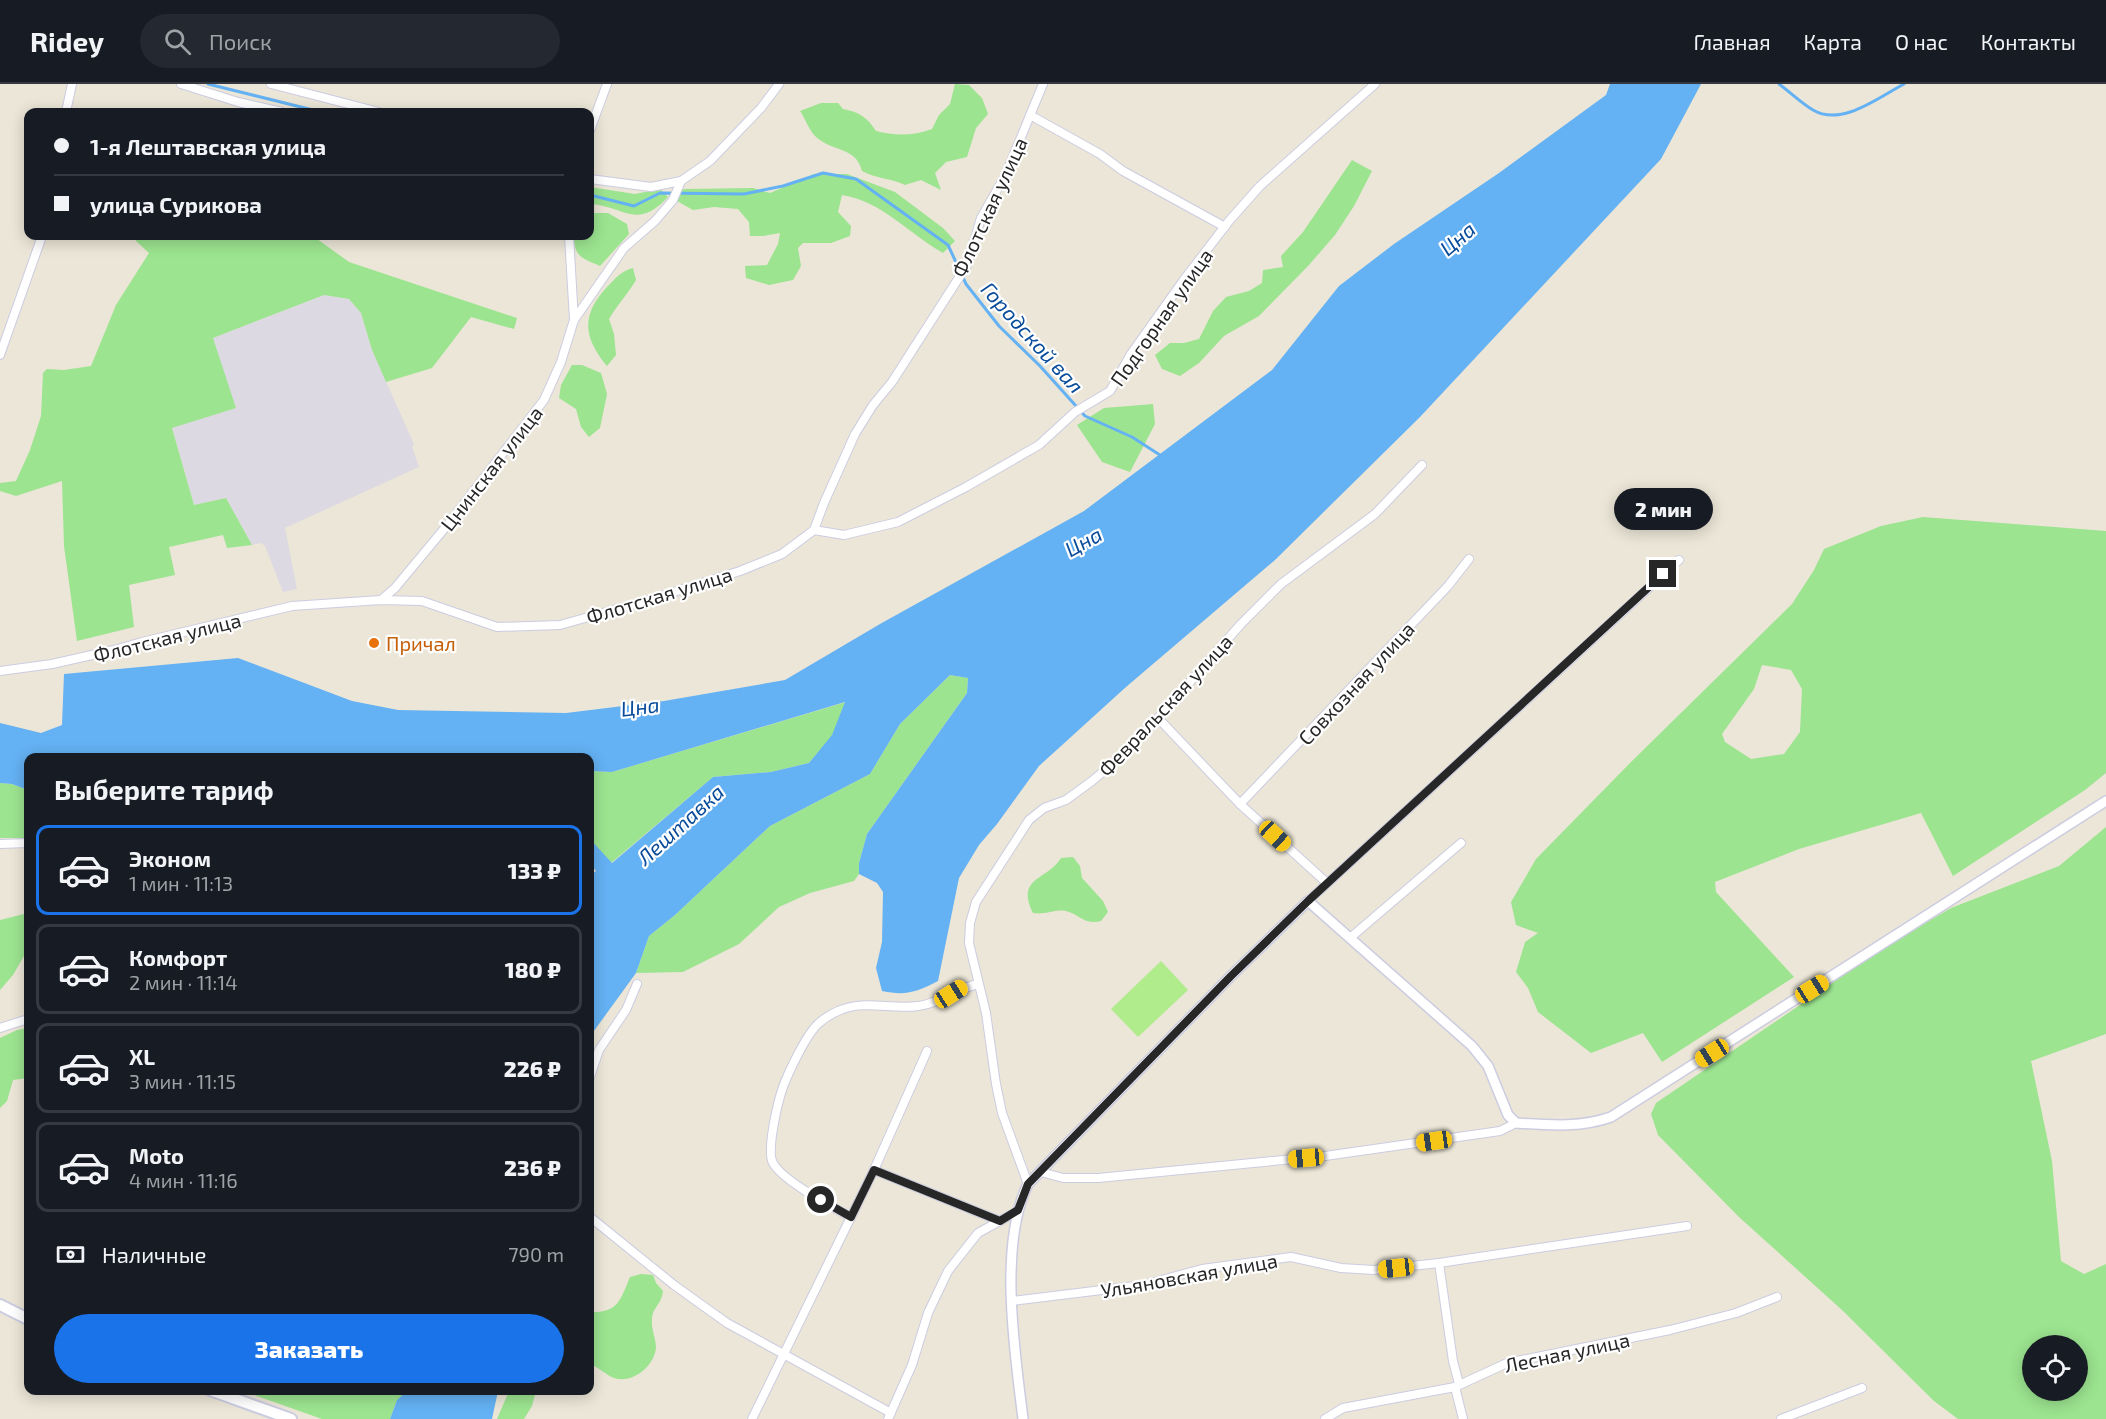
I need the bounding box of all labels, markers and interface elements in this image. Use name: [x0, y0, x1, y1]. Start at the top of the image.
search box: [140, 14, 560, 68]
text: Ridey: [30, 24, 104, 58]
icon: search: [161, 25, 194, 58]
text: Поиск: [209, 28, 272, 54]
text: Главная: [1694, 29, 1771, 54]
text: Карта: [1804, 29, 1862, 54]
text: О нас: [1895, 29, 1948, 54]
text: Контакты: [1981, 29, 2076, 54]
text: 1-я Лештавская улица: [90, 133, 326, 159]
street label: Флотская улица: [946, 133, 1033, 281]
text: улица Сурикова: [90, 191, 262, 217]
water label: Цна: [1434, 216, 1480, 260]
street label: Подгорная улица: [1105, 244, 1218, 391]
water label: Городской вал: [976, 276, 1090, 398]
street label: Цнинская улица: [435, 401, 548, 536]
callout: 2 мин: [1614, 487, 1712, 529]
text: 2 мин: [1635, 497, 1692, 521]
water label: Цна: [1060, 521, 1106, 561]
route end: [1649, 560, 1676, 587]
street label: Флотская улица: [583, 561, 735, 630]
street label: Флотская улица: [91, 607, 244, 668]
street label: Совхозная улица: [1293, 617, 1420, 750]
street label: Февральская улица: [1093, 629, 1238, 782]
place label: Причал: [386, 631, 456, 655]
marker: Причал: [367, 636, 381, 650]
water label: Цна: [619, 691, 661, 721]
text: Выберите тариф: [54, 773, 274, 805]
water label: Лештавка: [631, 779, 729, 870]
car: [1256, 817, 1294, 855]
icon: car: [57, 843, 111, 897]
text: Эконом: [129, 845, 211, 871]
text: 133 ₽: [508, 857, 561, 883]
text: 1 мин · 11:13: [129, 871, 233, 895]
icon: car: [57, 942, 111, 996]
text: Комфорт: [129, 944, 227, 970]
text: 180 ₽: [505, 956, 561, 982]
text: 2 мин · 11:14: [129, 970, 238, 994]
car: [1792, 972, 1832, 1006]
car: [931, 977, 971, 1011]
car: [1692, 1036, 1732, 1070]
icon: car: [57, 1041, 111, 1095]
text: XL: [129, 1043, 155, 1069]
text: 226 ₽: [504, 1055, 561, 1081]
text: 3 мин · 11:15: [129, 1069, 236, 1093]
car: [1415, 1130, 1453, 1152]
icon: car: [57, 1140, 111, 1194]
text: Moto: [129, 1142, 184, 1168]
car: [1287, 1147, 1325, 1169]
text: 236 ₽: [504, 1154, 561, 1180]
text: 4 мин · 11:16: [129, 1168, 238, 1192]
route start: [807, 1186, 834, 1213]
icon: cash: [54, 1238, 87, 1271]
text: Наличные: [102, 1241, 206, 1267]
text: 790 m: [508, 1242, 564, 1266]
street label: Ульяновская улица: [1099, 1248, 1279, 1303]
car: [1377, 1257, 1415, 1279]
button: Заказать: [54, 1314, 564, 1383]
street label: Лесная улица: [1502, 1327, 1632, 1378]
map controls: [2022, 1335, 2088, 1401]
button: locate: [2022, 1335, 2088, 1401]

